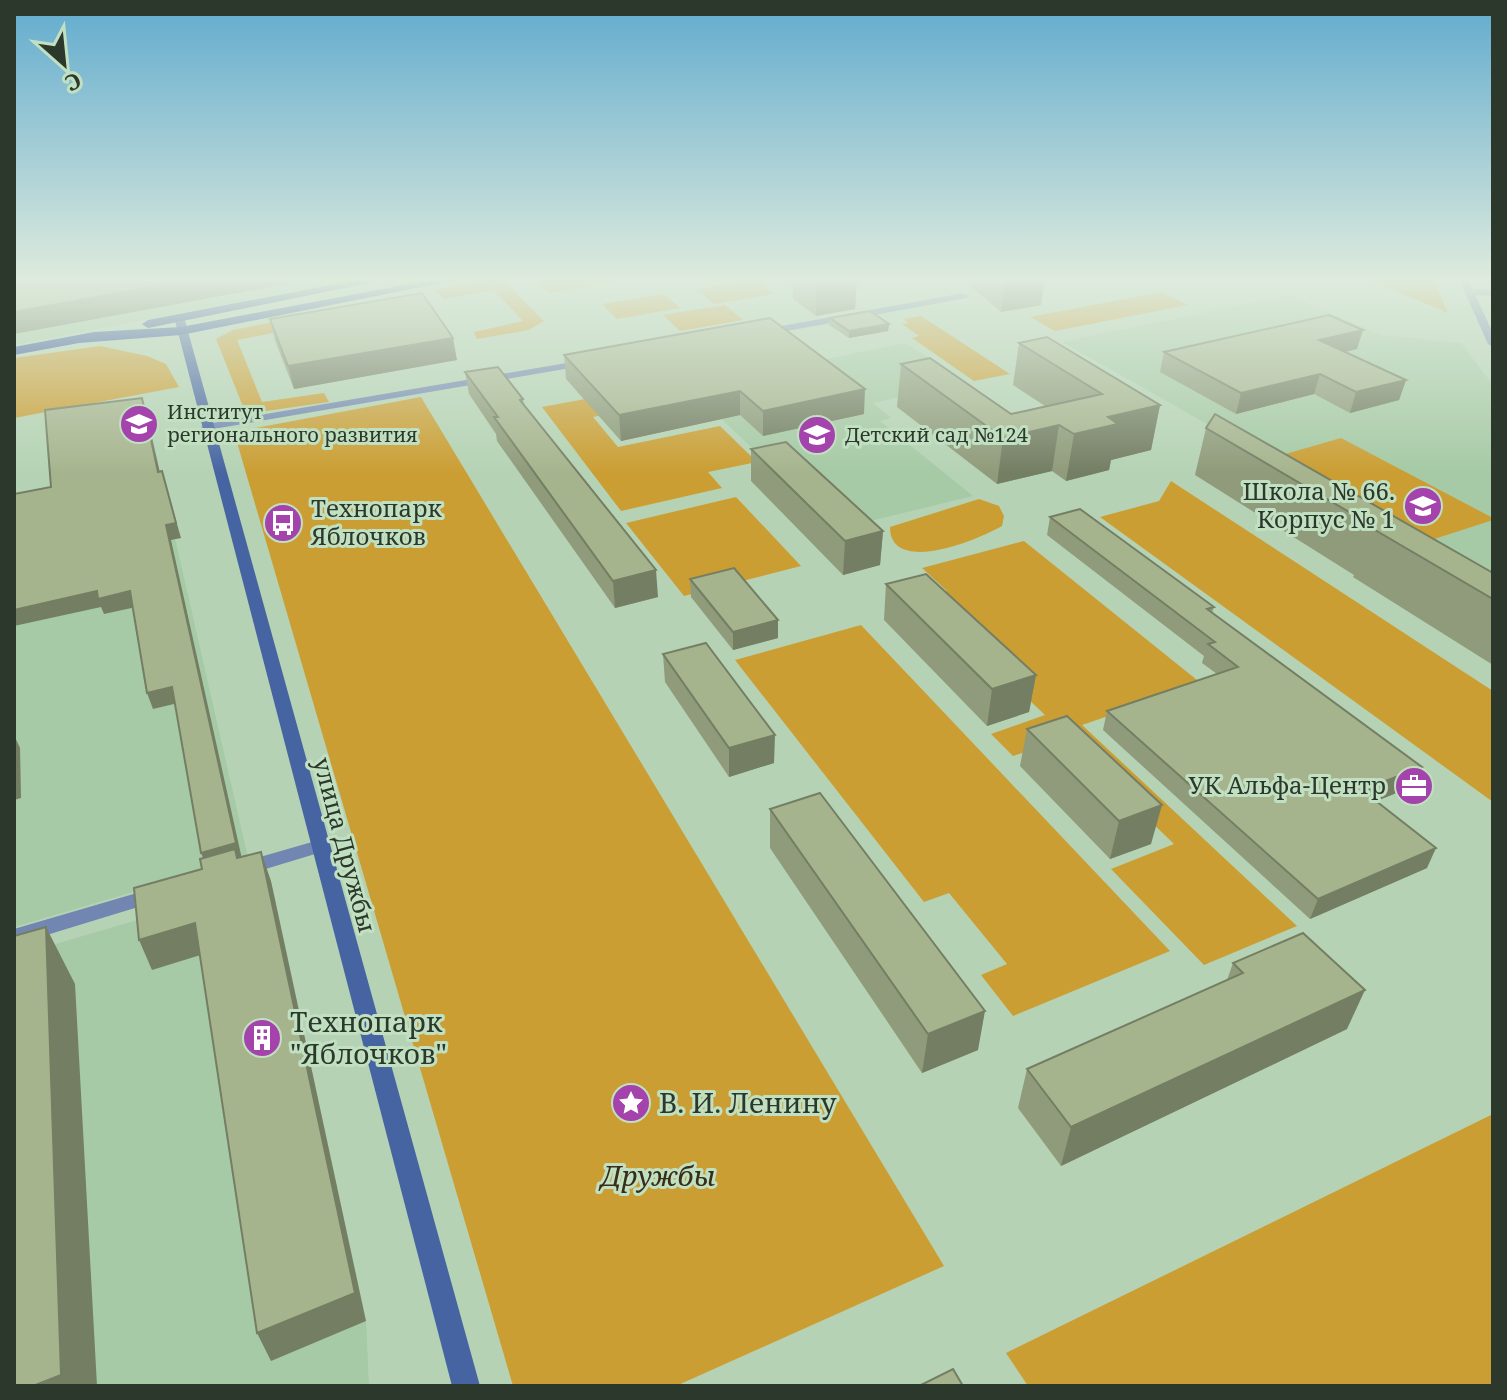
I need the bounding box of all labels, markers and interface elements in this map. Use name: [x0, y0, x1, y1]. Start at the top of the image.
north arrow: [24, 24, 104, 104]
text: С: [60, 66, 87, 99]
place label: Институт регионального развития: [167, 398, 418, 448]
school or university icon: Институт регионального развития: [118, 403, 160, 445]
school or university icon: Детский сад №124: [796, 414, 838, 456]
place label: Детский сад №124: [845, 421, 1028, 448]
place label: Школа № 66. Корпус № 1: [1243, 474, 1395, 535]
school or university icon: Школа № 66. Корпус № 1: [1402, 485, 1444, 527]
place label: Технопарк Яблочков: [310, 491, 442, 552]
bus stop icon: Технопарк Яблочков: [262, 502, 304, 544]
street label: улица Дружбы: [306, 753, 385, 936]
office icon: УК Альфа-Центр: [1393, 765, 1435, 807]
place label: УК Альфа-Центр: [1188, 768, 1386, 801]
place label: Технопарк "Яблочков": [290, 1002, 447, 1072]
building icon: Технопарк "Яблочков": [241, 1017, 283, 1059]
place icon: В. И. Ленину: [610, 1082, 652, 1124]
place label: В. И. Ленину: [659, 1083, 836, 1121]
park label: Дружбы: [598, 1156, 715, 1194]

